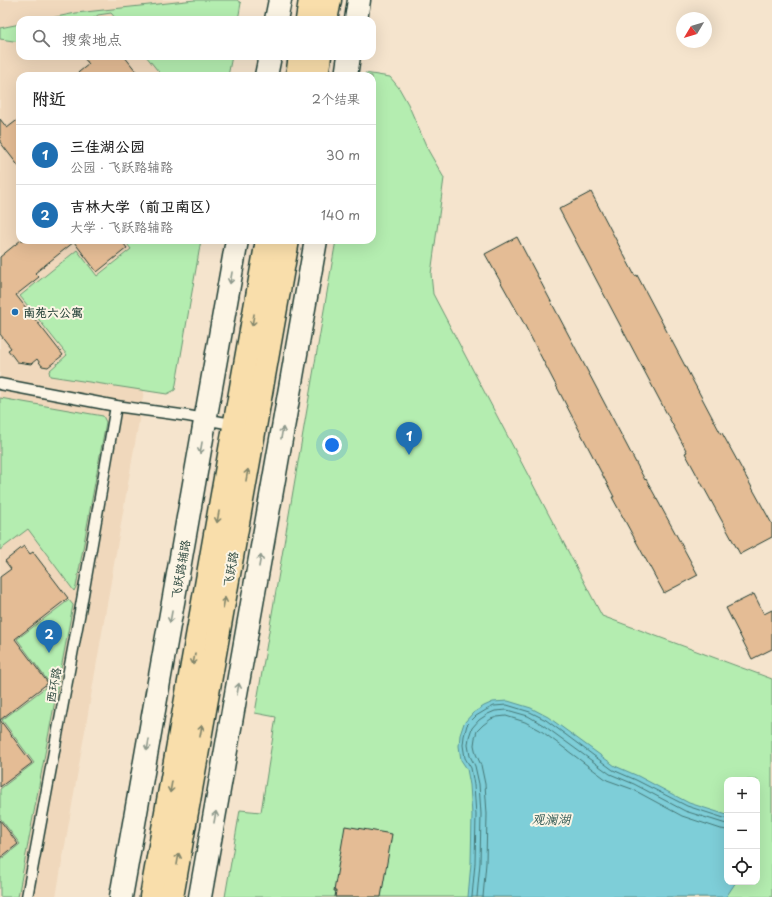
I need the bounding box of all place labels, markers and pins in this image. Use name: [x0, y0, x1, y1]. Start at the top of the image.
place label: 南苑六公寓: [23, 303, 83, 321]
marker: 南苑六公寓: [10, 307, 20, 317]
pin: 1: [396, 422, 422, 455]
pin: 2: [36, 620, 62, 653]

